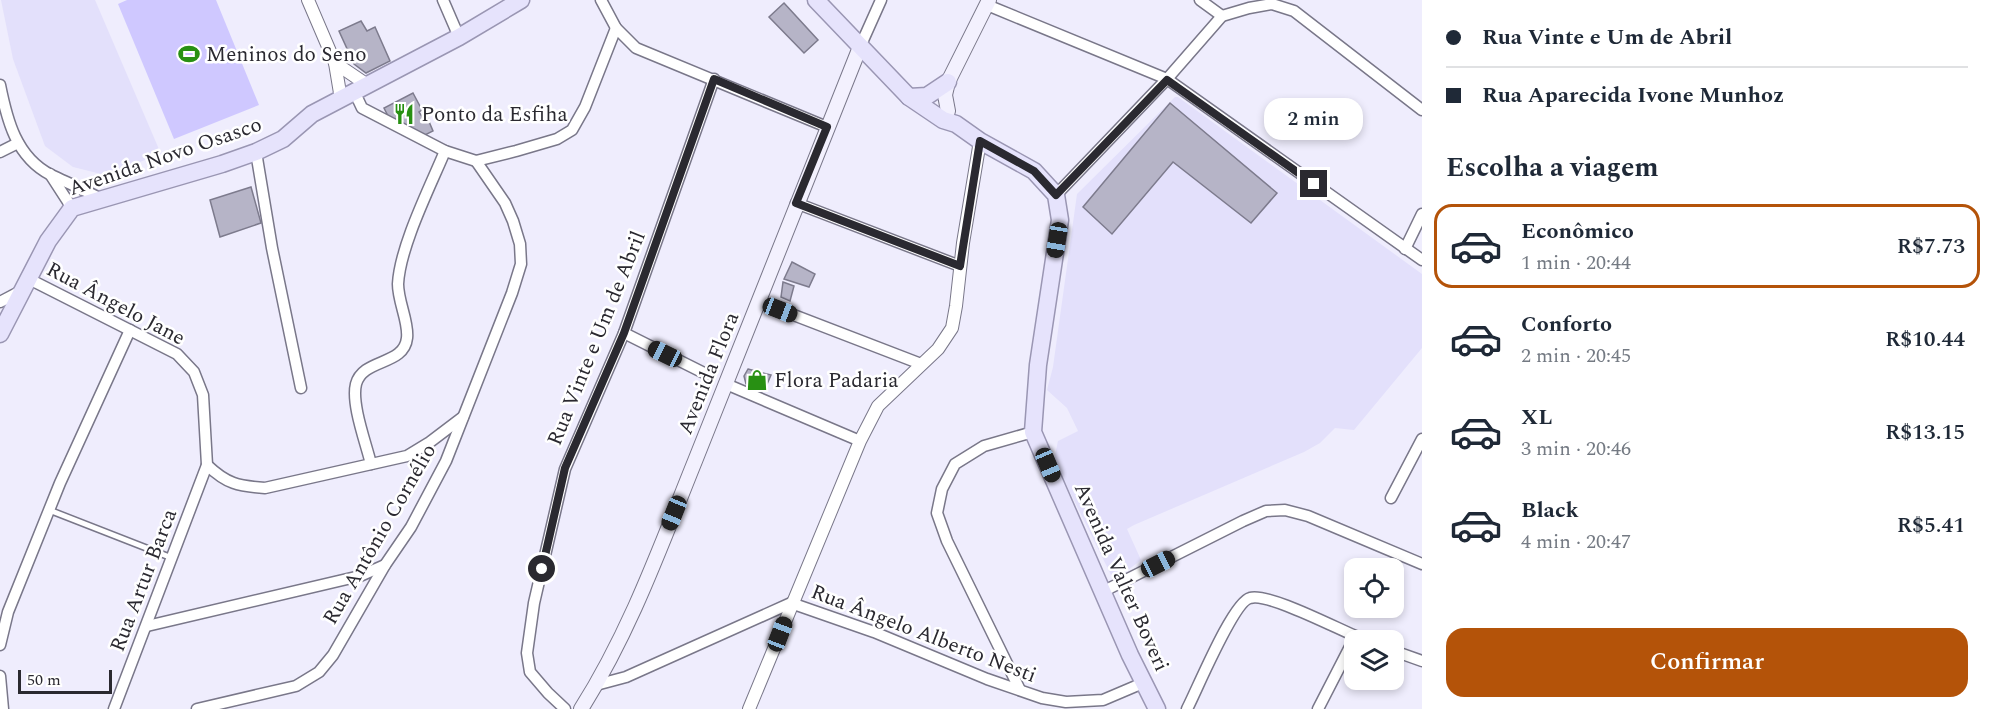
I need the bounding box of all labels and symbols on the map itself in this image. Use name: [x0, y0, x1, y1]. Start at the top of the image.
place label: Meninos do Seno: [206, 39, 367, 71]
sports icon: Meninos do Seno: [177, 42, 201, 66]
callout: 2 min: [1264, 97, 1364, 139]
place label: Ponto da Esfiha: [421, 99, 568, 131]
restaurant icon: Ponto da Esfiha: [392, 102, 416, 126]
street label: Avenida Novo Osasco: [64, 109, 266, 205]
route end: [1300, 170, 1327, 197]
car: [1045, 221, 1069, 259]
street label: Rua Vinte e Um de Abril: [539, 226, 655, 451]
street label: Rua Ângelo Jane: [40, 254, 191, 354]
car: [760, 295, 800, 325]
street label: Avenida Flora: [670, 306, 748, 440]
car: [645, 338, 685, 370]
place label: Flora Padaria: [774, 365, 899, 397]
shop icon: Flora Padaria: [745, 368, 769, 392]
street label: Rua Antônio Cornélio: [315, 438, 445, 631]
car: [1033, 445, 1063, 485]
street label: Avenida Valter Boveri: [1065, 478, 1177, 677]
car: [659, 493, 689, 533]
street label: Rua Artur Barca: [102, 504, 186, 656]
car: [1138, 548, 1178, 580]
route start: [528, 555, 555, 582]
street label: Rua Ângelo Alberto Nesti: [806, 576, 1041, 692]
car: [765, 614, 795, 654]
scale bar: [18, 667, 112, 694]

